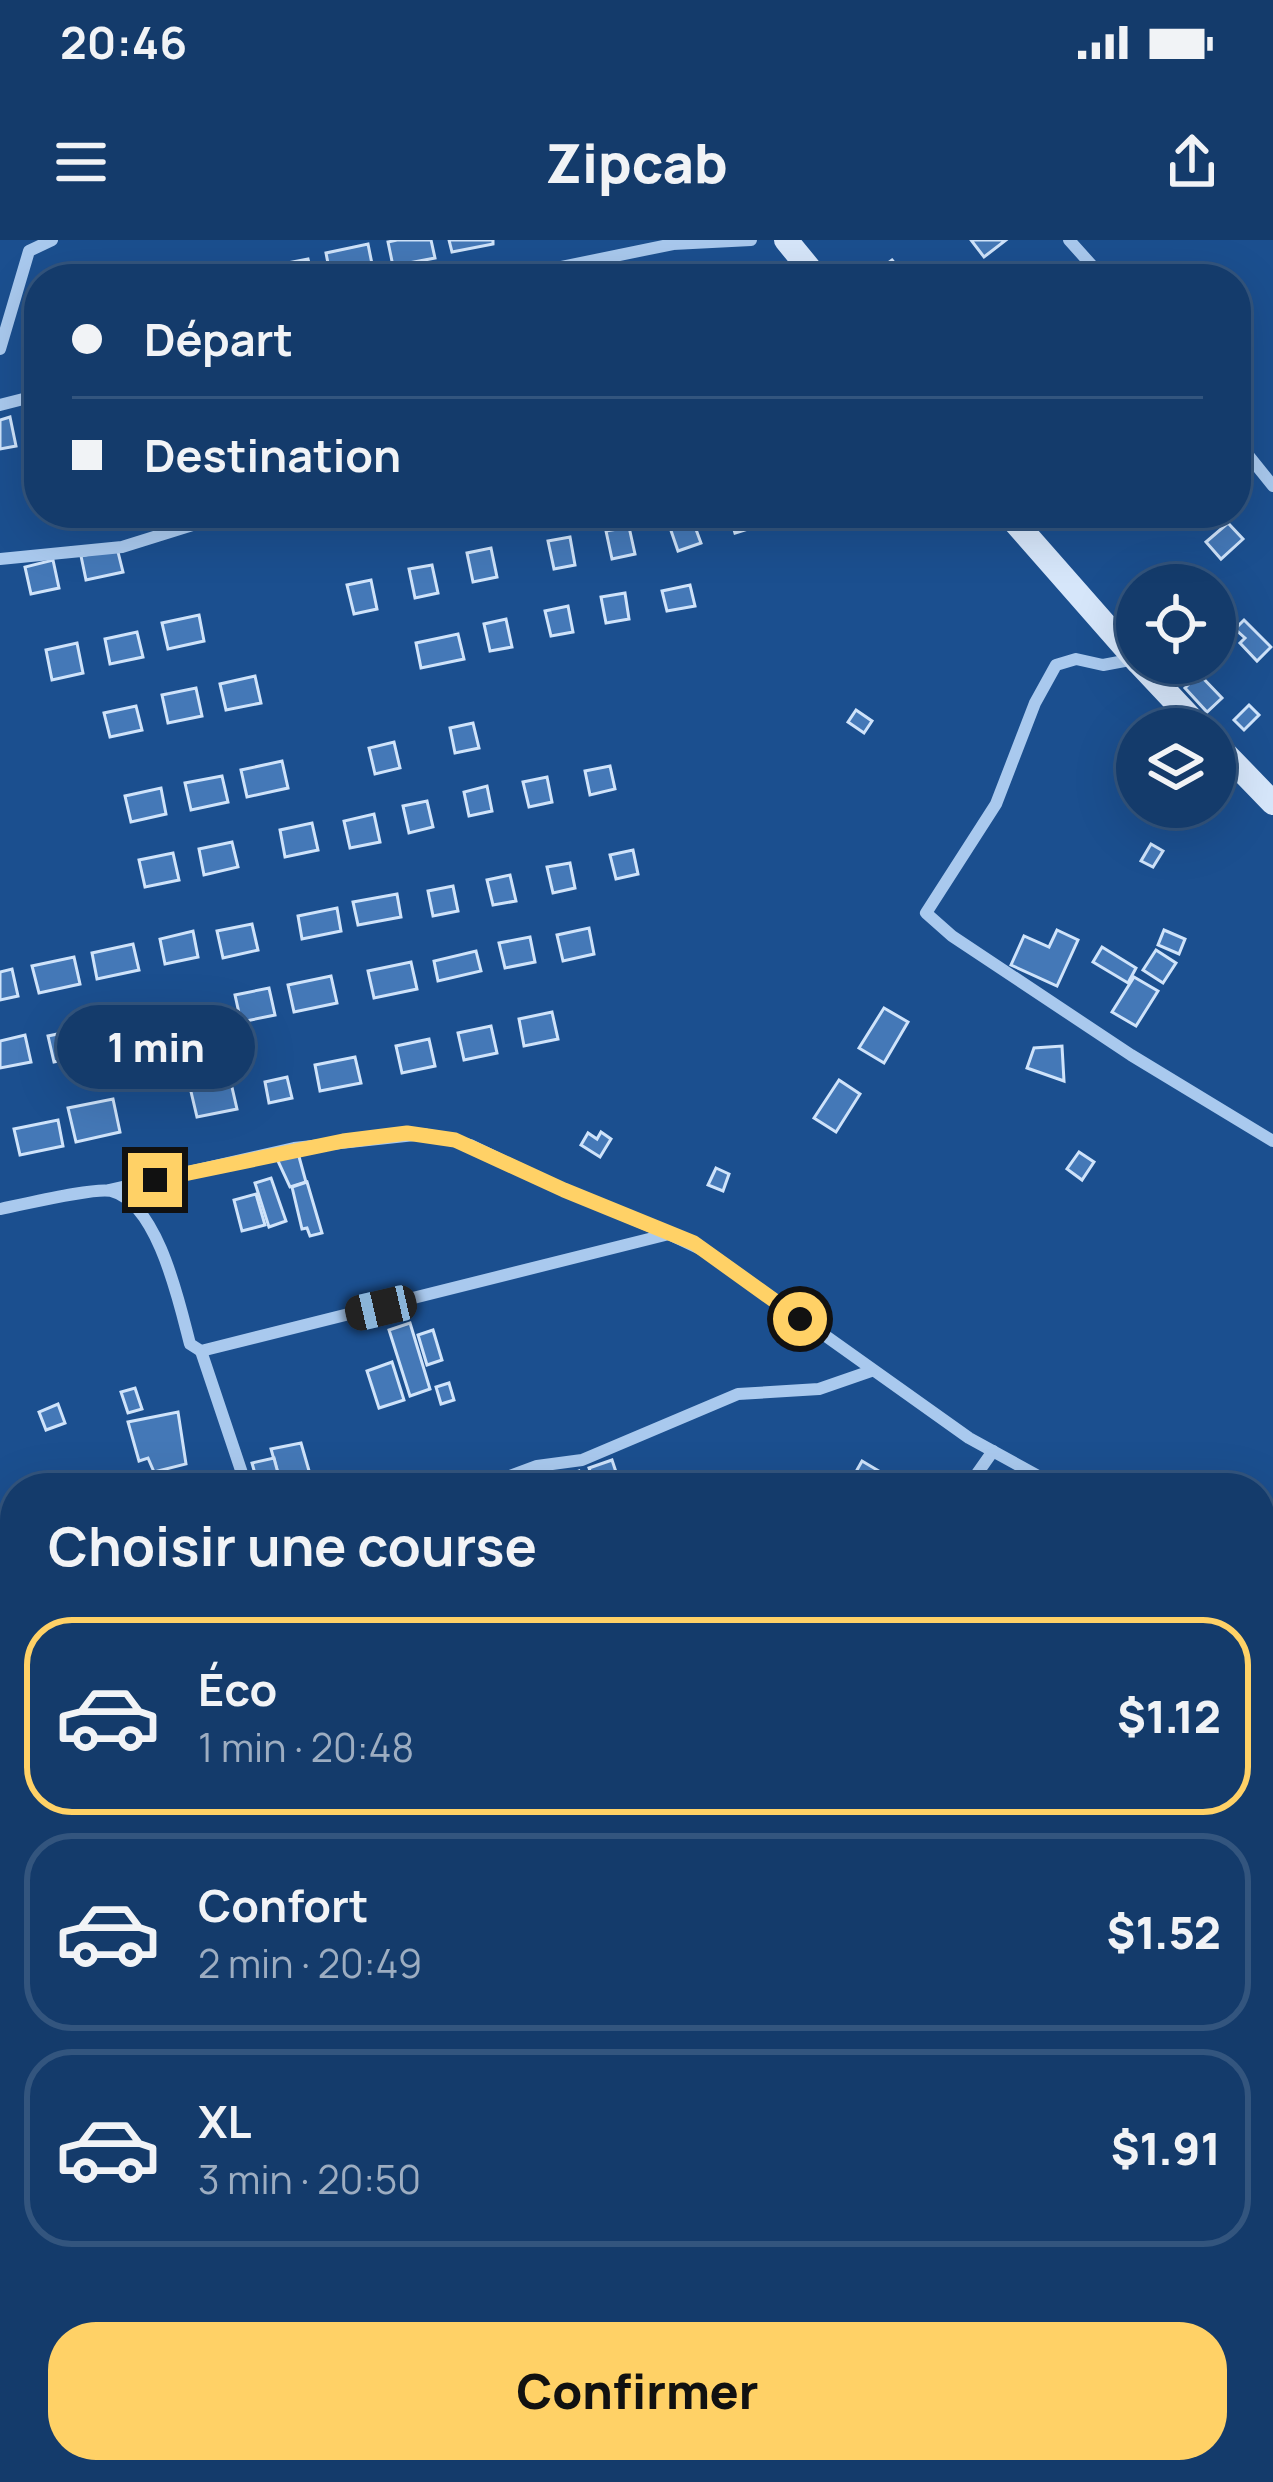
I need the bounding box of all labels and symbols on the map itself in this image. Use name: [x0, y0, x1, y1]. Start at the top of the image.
callout: 1 min: [56, 1006, 254, 1090]
route end: [128, 1153, 182, 1207]
car: [342, 1282, 420, 1334]
route start: [773, 1292, 827, 1346]

